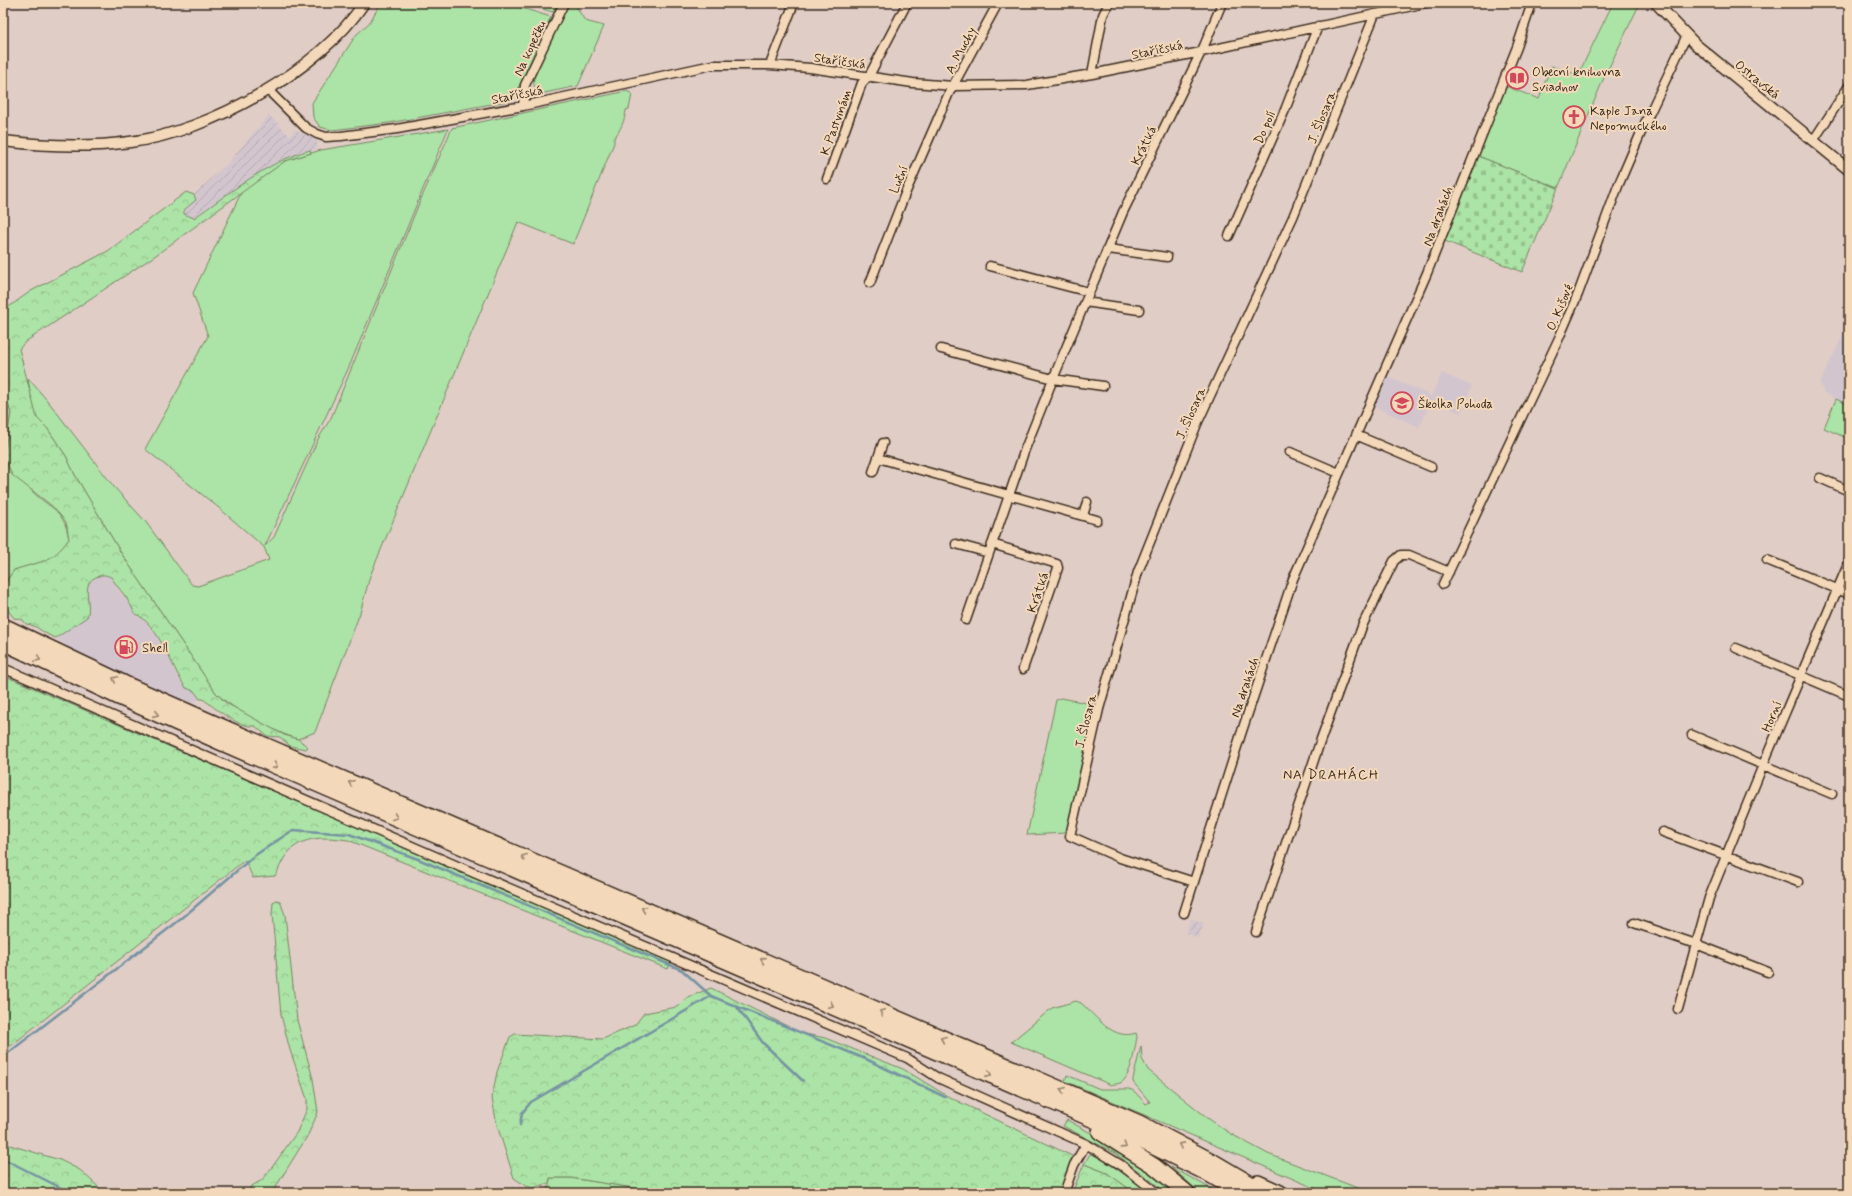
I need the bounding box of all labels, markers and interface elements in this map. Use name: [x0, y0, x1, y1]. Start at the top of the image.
street label: Na kopečku: [510, 18, 551, 79]
street label: A. Muchy: [942, 24, 981, 77]
street label: Staříčská: [1130, 37, 1185, 64]
street label: Staříčská: [813, 49, 867, 74]
street label: Ostravská: [1731, 57, 1783, 104]
place label: Obecní knihovna Sviadnov: [1532, 64, 1622, 96]
library icon: Obecní knihovna Sviadnov: [1504, 65, 1530, 91]
street label: Staříčská: [490, 82, 545, 109]
street label: K Pastvinám: [817, 87, 856, 158]
street label: J. Šlosara: [1304, 89, 1341, 146]
place label: Kaple Jana Nepomuckého: [1590, 103, 1667, 135]
church icon: Kaple Jana Nepomuckého: [1561, 104, 1587, 130]
street label: Do polí: [1250, 108, 1280, 147]
street label: Krátká: [1128, 123, 1161, 168]
street label: Luční: [886, 163, 913, 196]
street label: Na drahách: [1419, 184, 1458, 249]
street label: O. Kišové: [1543, 282, 1578, 333]
street label: J. Šlosara: [1172, 385, 1210, 442]
school or university icon: Školka Pohoda: [1389, 390, 1415, 416]
place label: Školka Pohoda: [1418, 396, 1493, 413]
street label: Krátká: [1024, 570, 1053, 615]
fuel station icon: Shell: [113, 634, 139, 660]
place label: Shell: [142, 640, 168, 657]
one-way arrow: [34, 654, 42, 662]
street label: Na drahách: [1227, 655, 1264, 720]
one-way arrow: [112, 676, 119, 684]
street label: J. Šlosara: [1072, 692, 1101, 750]
street label: Horní: [1758, 698, 1787, 735]
one-way arrow: [152, 709, 160, 717]
one-way arrow: [271, 761, 279, 769]
district label: NA DRAHÁCH: [1283, 766, 1379, 784]
one-way arrow: [347, 780, 355, 788]
one-way arrow: [391, 813, 398, 821]
one-way arrow: [521, 854, 528, 862]
one-way arrow: [640, 906, 648, 914]
one-way arrow: [760, 957, 767, 965]
one-way arrow: [827, 1001, 834, 1009]
one-way arrow: [879, 1009, 887, 1017]
one-way arrow: [940, 1036, 948, 1044]
one-way arrow: [985, 1070, 992, 1078]
one-way arrow: [1059, 1087, 1066, 1095]
one-way arrow: [1120, 1141, 1127, 1149]
one-way arrow: [1177, 1142, 1185, 1150]

